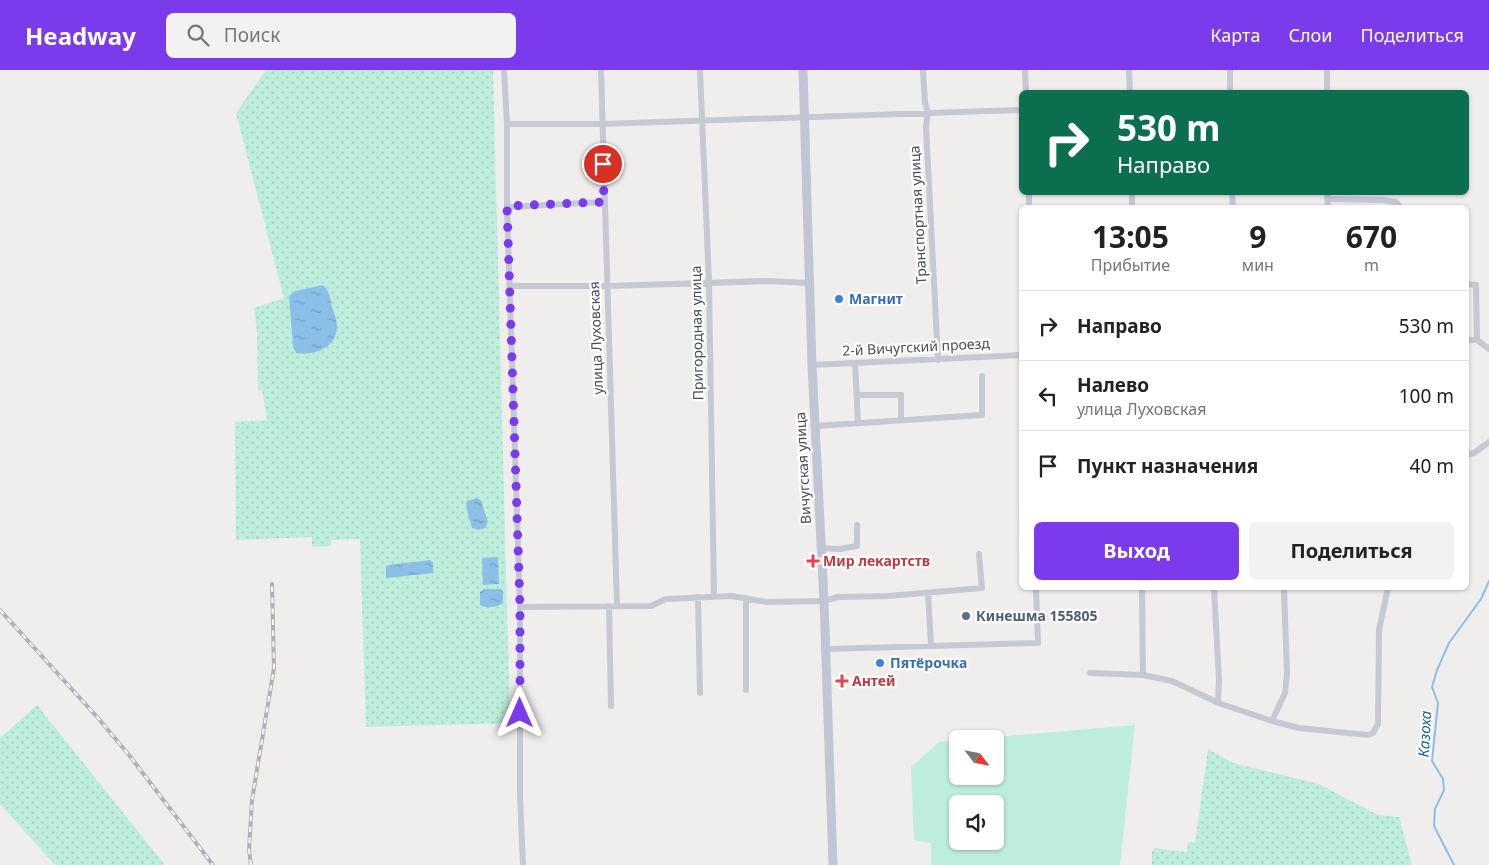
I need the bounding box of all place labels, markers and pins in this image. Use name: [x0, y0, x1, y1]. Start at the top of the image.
pin: [582, 143, 624, 185]
place label: Магнит: [849, 289, 903, 308]
marker: Магнит: [833, 293, 845, 305]
place label: Мир лекартств: [823, 551, 930, 570]
marker: Мир лекартств: [807, 555, 819, 567]
place label: Кинешма 155805: [976, 606, 1098, 625]
marker: Кинешма 155805: [960, 610, 972, 622]
place label: Пятёрочка: [890, 653, 967, 672]
marker: Пятёрочка: [874, 657, 886, 669]
place label: Антей: [852, 671, 895, 690]
marker: Антей: [836, 675, 848, 687]

